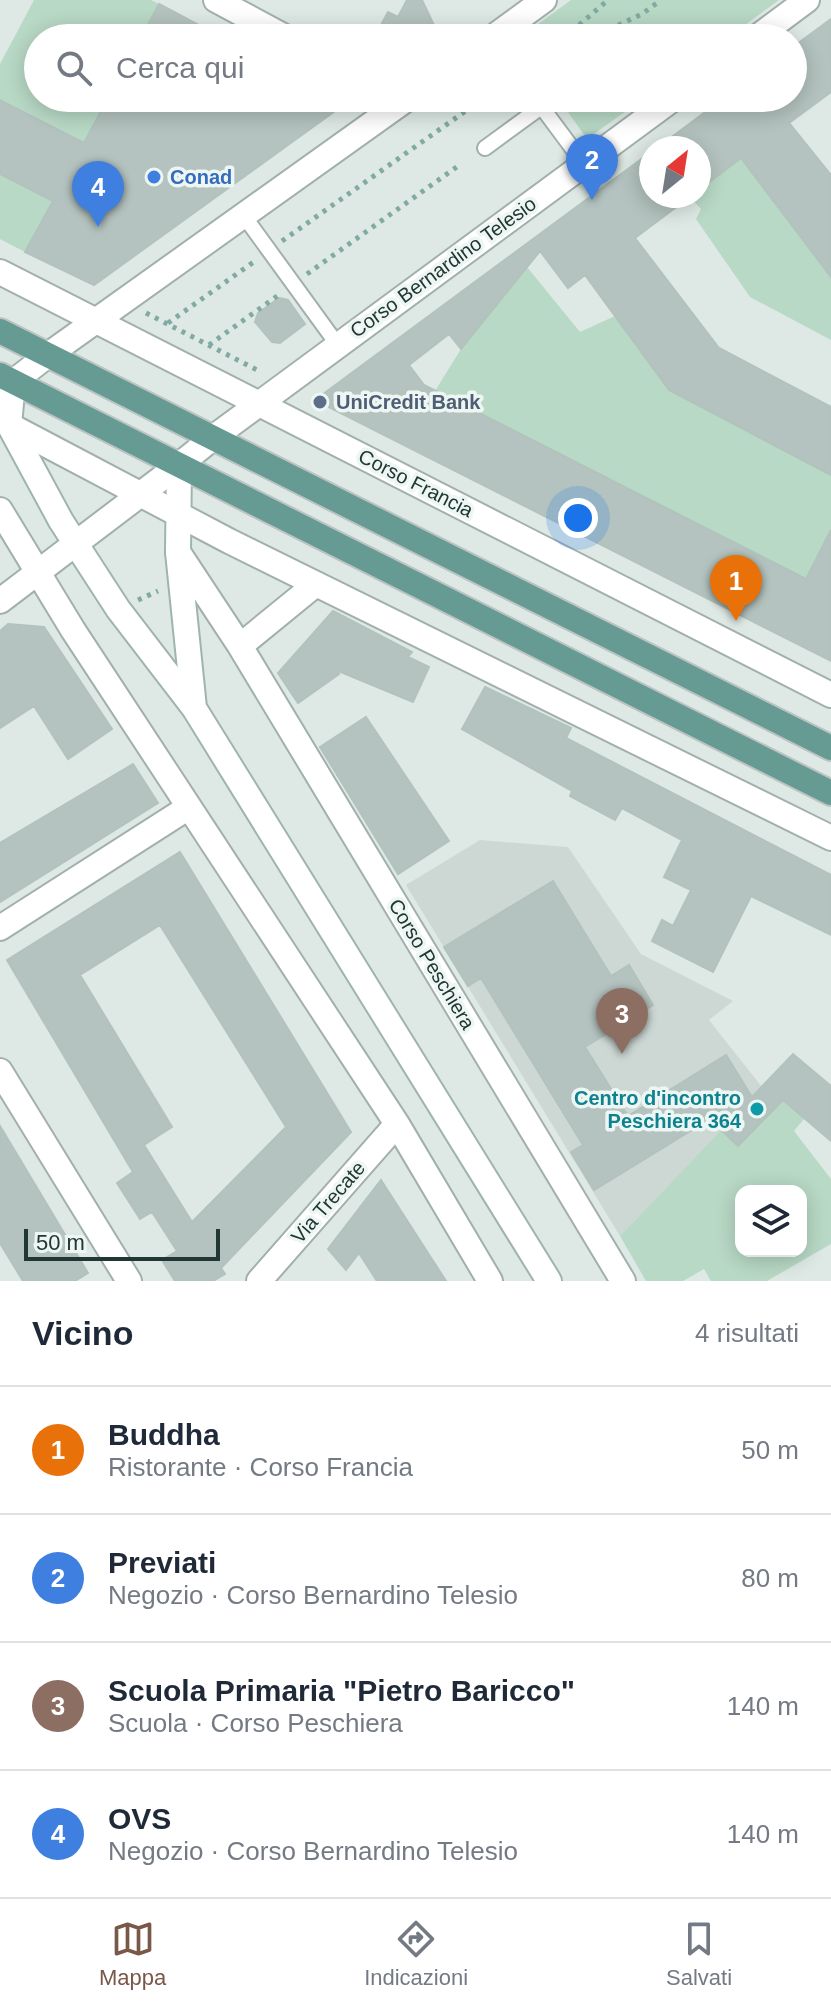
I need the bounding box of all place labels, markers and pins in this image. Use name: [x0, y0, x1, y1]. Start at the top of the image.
pin: 2: [566, 134, 618, 200]
pin: 4: [72, 161, 124, 227]
place label: Conad: [170, 166, 232, 188]
marker: Conad: [145, 168, 163, 186]
place label: UniCredit Bank: [336, 391, 481, 413]
marker: UniCredit Bank: [311, 393, 329, 411]
pin: 1: [710, 555, 762, 621]
pin: 3: [596, 988, 648, 1054]
place label: Centro d'incontro Peschiera 364: [574, 1087, 742, 1132]
marker: Centro d'incontro Peschiera 364: [748, 1100, 766, 1118]

